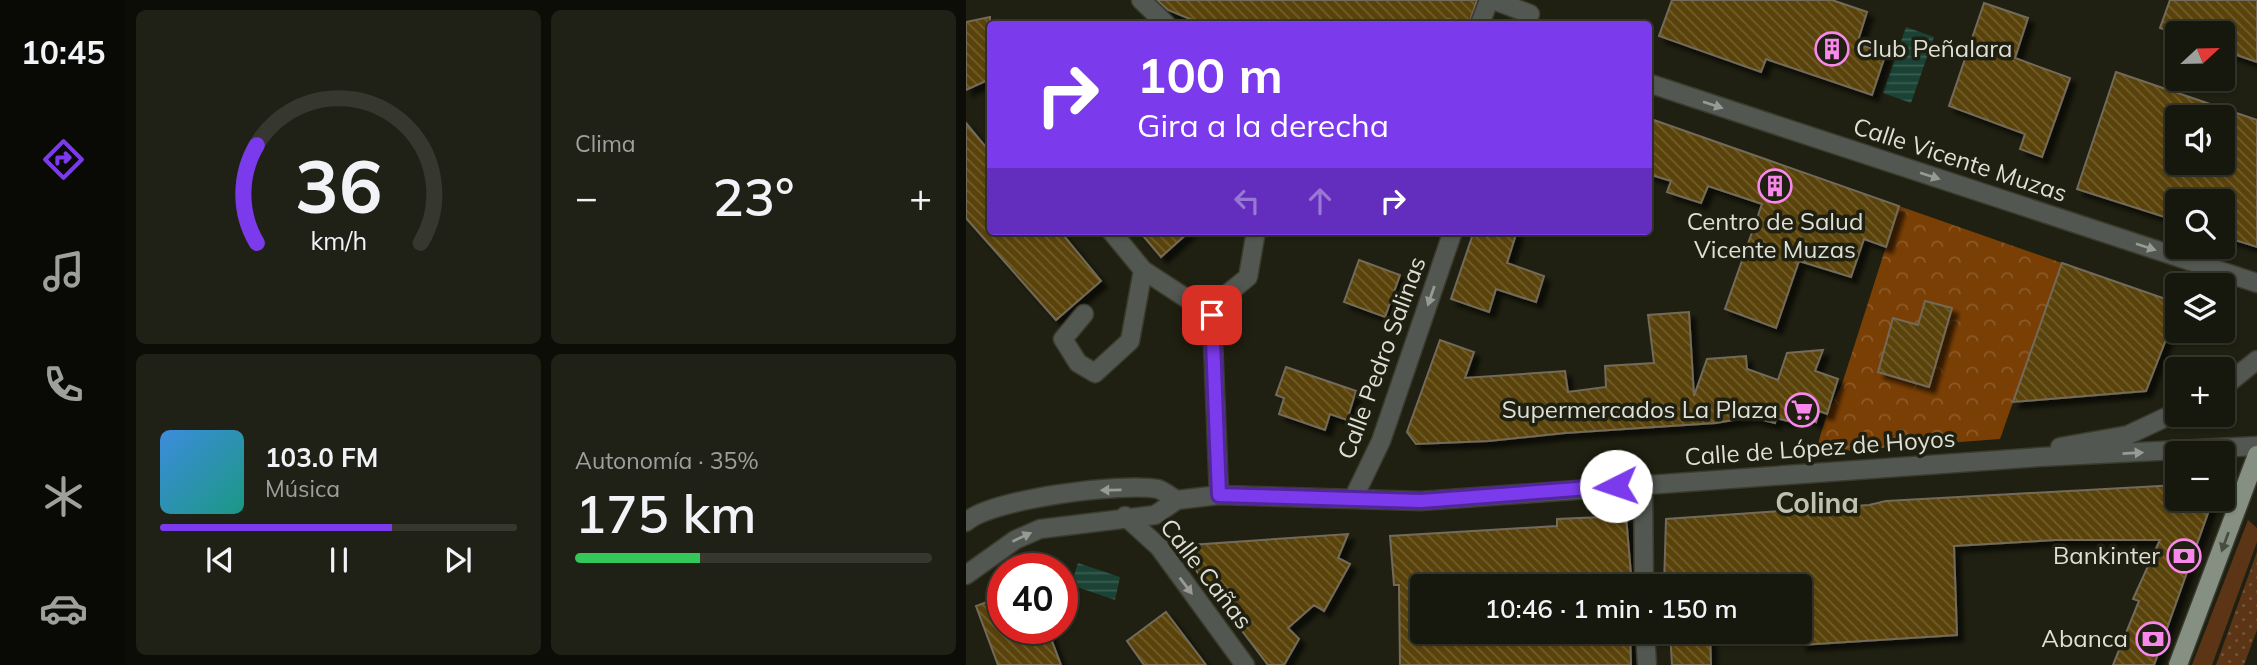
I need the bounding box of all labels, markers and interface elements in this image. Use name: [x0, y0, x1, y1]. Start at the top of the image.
north arrow: [2165, 21, 2235, 91]
map controls: [2165, 21, 2235, 511]
building icon: Club Peñalara: [1813, 30, 1851, 68]
text: 10:45: [21, 32, 105, 72]
place label: Club Peñalara: [1856, 33, 2012, 63]
text: 100 m: [1137, 44, 1283, 105]
icon: right: [1022, 49, 1113, 140]
one-way arrow: [1703, 100, 1724, 111]
text: Gira a la derecha: [1137, 105, 1389, 145]
button: sound: [2165, 105, 2235, 175]
street label: Calle Vicente Muzas: [1850, 110, 2071, 208]
text: Clima: [575, 129, 636, 158]
icon: directions: [39, 135, 88, 184]
text: 36: [295, 140, 382, 231]
text: 23°: [713, 164, 794, 229]
building icon: Centro de Salud Vicente Muzas: [1756, 167, 1794, 205]
one-way arrow: [1919, 171, 1940, 181]
text: −: [575, 173, 598, 221]
text: +: [909, 173, 932, 221]
icon: left: [1228, 182, 1266, 220]
icon: ahead: [1301, 182, 1339, 220]
icon: right: [1374, 182, 1412, 220]
button: search: [2165, 189, 2235, 259]
place label: Centro de Salud Vicente Muzas: [1687, 206, 1863, 264]
text: km/h: [310, 225, 367, 256]
one-way arrow: [2135, 242, 2156, 252]
icon: music: [39, 247, 88, 296]
street label: Calle Pedro Salinas: [1330, 252, 1432, 463]
button: layers: [2165, 273, 2235, 343]
pin: [1182, 285, 1242, 345]
one-way arrow: [1425, 285, 1435, 306]
icon: arrive: [1193, 296, 1231, 334]
button: +: [2165, 357, 2235, 427]
icon: phone: [39, 360, 88, 409]
supermarket icon: Supermercados La Plaza: [1783, 391, 1821, 429]
place label: Supermercados La Plaza: [1502, 394, 1778, 424]
street label: Calle de López de Hoyos: [1683, 423, 1956, 471]
text: 103.0 FM: [265, 441, 378, 474]
button: −: [2165, 441, 2235, 511]
text: Autonomía · 35%: [575, 446, 759, 475]
one-way arrow: [2122, 447, 2144, 458]
position arrow: [1579, 449, 1653, 523]
icon: climate: [39, 472, 88, 521]
text: Música: [265, 474, 340, 503]
text: 175 km: [575, 481, 756, 546]
one-way arrow: [1100, 484, 1122, 496]
district label: Colina: [1775, 485, 1859, 520]
street label: Calle Cañas: [1154, 512, 1259, 635]
one-way arrow: [2219, 531, 2230, 552]
one-way arrow: [1012, 532, 1032, 543]
bank icon: Bankinter: [2165, 537, 2203, 575]
place label: Bankinter: [2053, 540, 2160, 570]
icon: previous: [201, 541, 239, 579]
icon: pause: [320, 541, 358, 579]
icon: next: [439, 541, 477, 579]
speed limit sign: 40: [987, 553, 1078, 644]
one-way arrow: [1179, 577, 1193, 595]
icon: car: [39, 584, 88, 633]
text: 10:46 · 1 min · 150 m: [1484, 592, 1738, 625]
bank icon: Abanca: [2134, 620, 2172, 658]
place label: Abanca: [2041, 623, 2128, 653]

